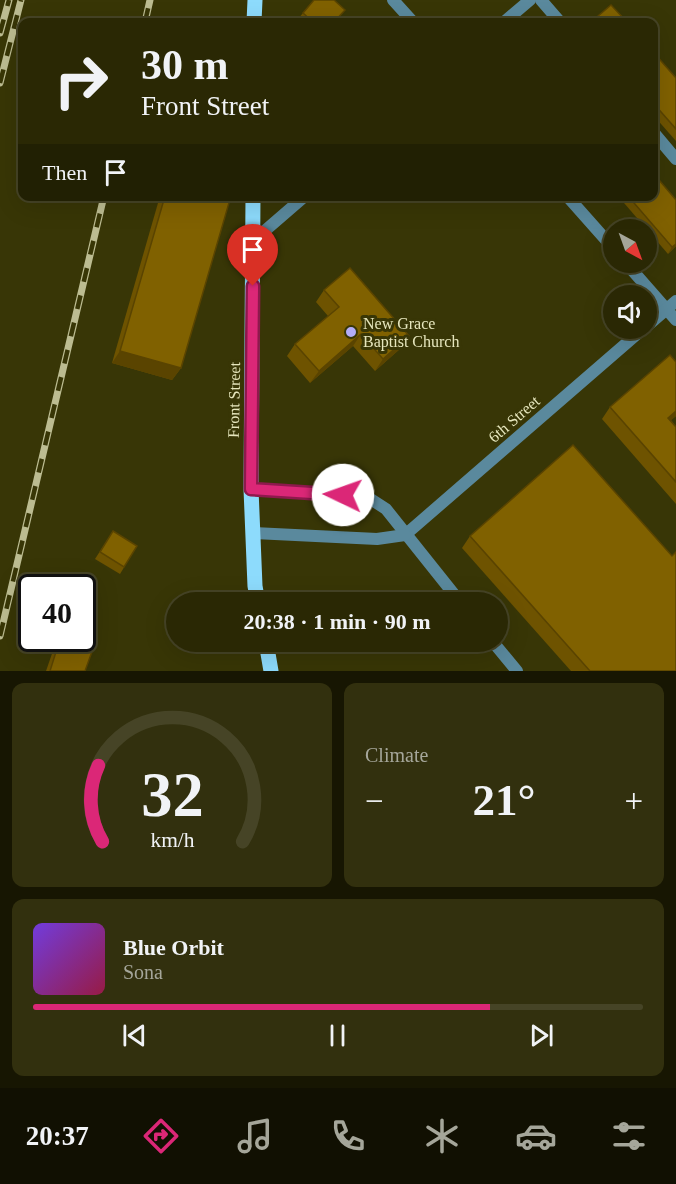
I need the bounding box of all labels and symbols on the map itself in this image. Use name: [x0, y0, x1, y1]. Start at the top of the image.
north arrow: [603, 219, 657, 273]
pin: [227, 224, 278, 286]
place label: New Grace Baptist Church: [363, 315, 459, 351]
marker: New Grace Baptist Church: [344, 325, 358, 339]
street label: Front Street: [225, 361, 243, 438]
street label: 6th Street: [485, 392, 543, 446]
position arrow: [311, 463, 375, 527]
speed limit sign: 40: [18, 574, 96, 652]

